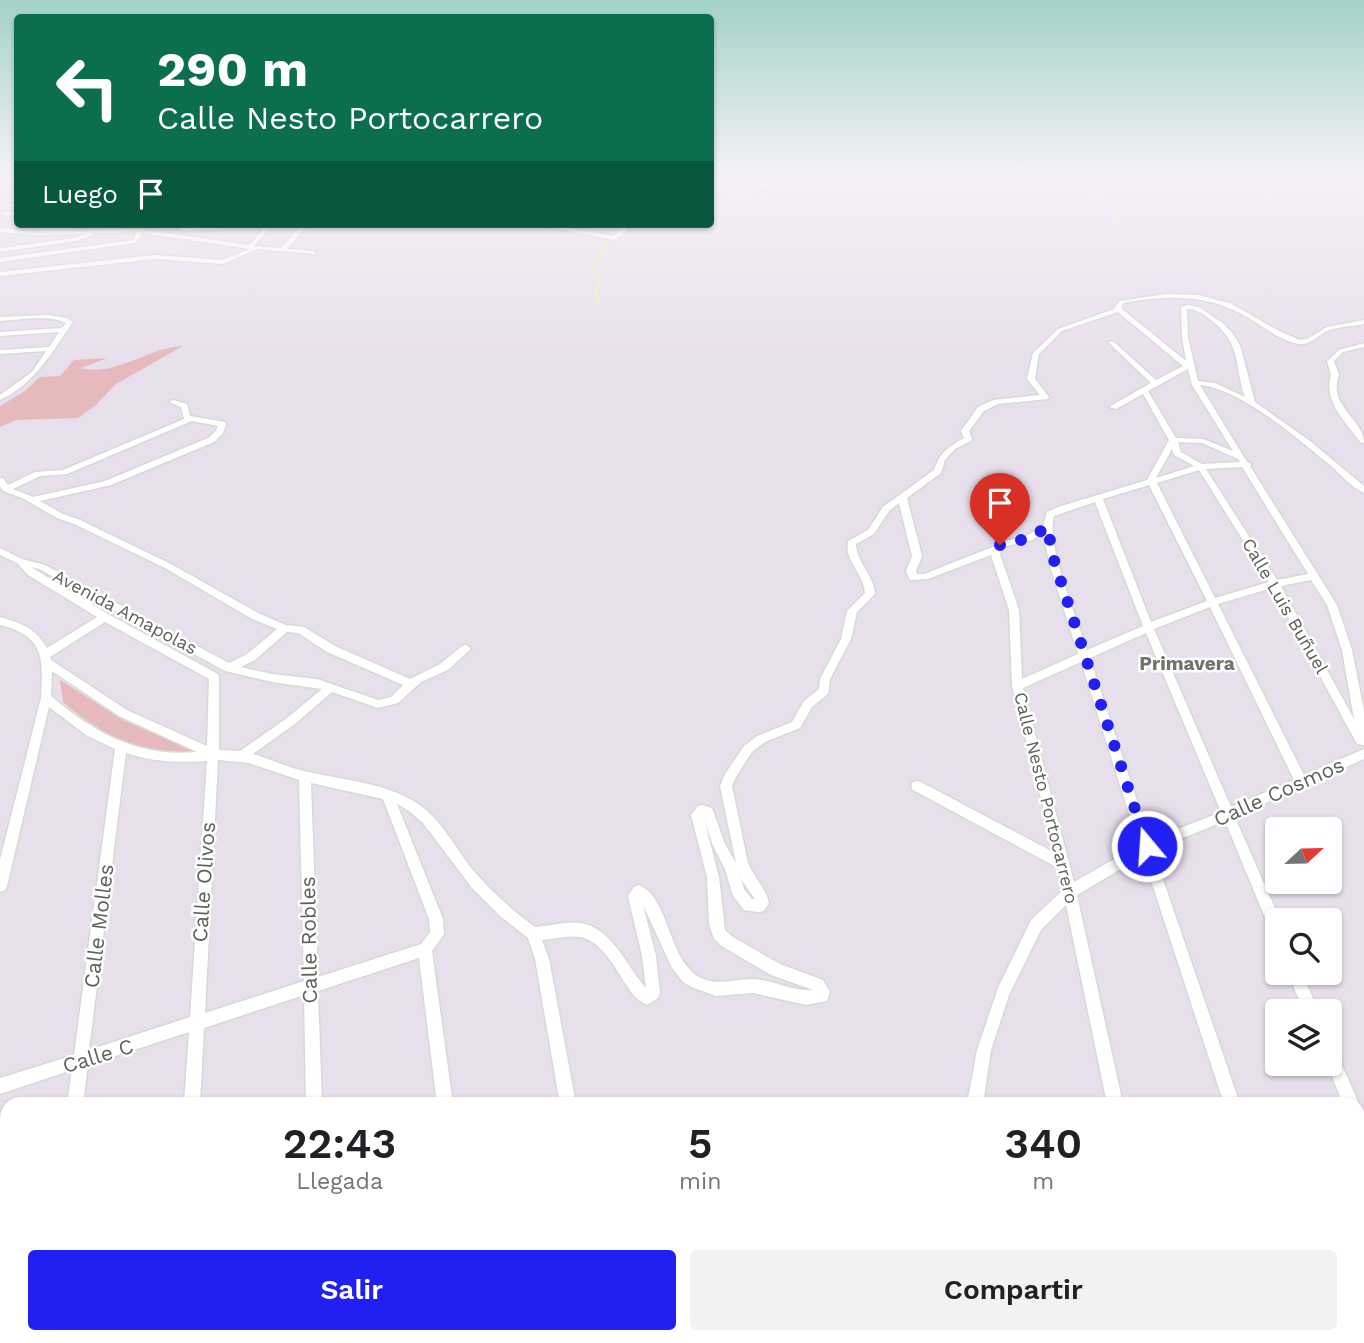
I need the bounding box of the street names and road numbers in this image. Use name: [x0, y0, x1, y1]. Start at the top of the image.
street label: Calle Luis Buñuel: [1238, 534, 1333, 678]
street label: Avenida Amapolas: [50, 565, 201, 658]
street label: Calle Nesto Portocarrero: [1010, 690, 1083, 906]
street label: Calle Cosmos: [1210, 752, 1348, 831]
street label: Calle Olivos: [187, 821, 220, 943]
street label: Calle Molles: [78, 862, 119, 989]
street label: Calle Robles: [295, 876, 322, 1004]
street label: Calle C: [59, 1033, 136, 1078]

